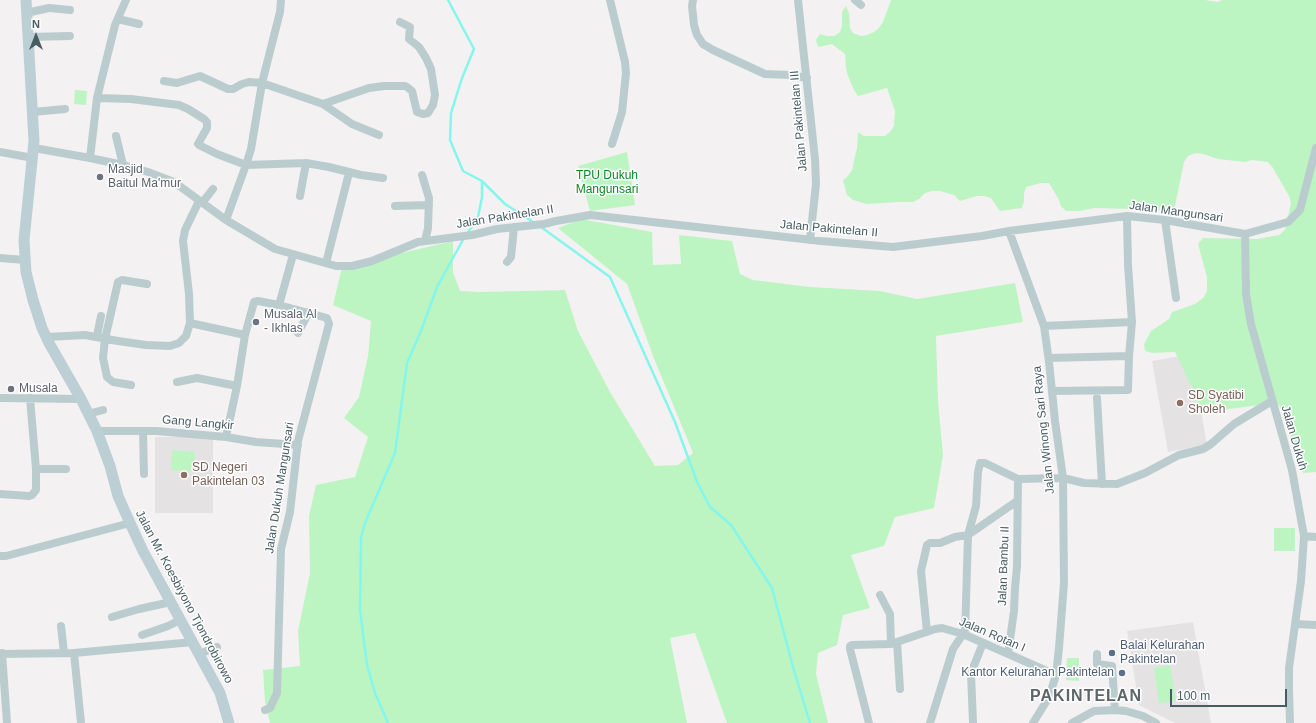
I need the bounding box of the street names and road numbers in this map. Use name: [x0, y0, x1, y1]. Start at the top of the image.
street label: Jalan Pakintelan III: [787, 70, 811, 172]
street label: Jalan Mangunsari: [1128, 198, 1224, 226]
street label: Jalan Pakintelan II: [455, 202, 555, 232]
street label: Jalan Pakintelan II: [780, 218, 878, 240]
street label: Jalan Winong Sari Raya: [1030, 365, 1058, 495]
street label: Jalan Dukuh: [1278, 404, 1310, 472]
street label: Gang Langkir: [161, 413, 235, 433]
street label: Jalan Dukuh Mangunsari: [263, 421, 297, 555]
street label: Jalan Mr. Koesbiyono Tjondrobirowo: [132, 508, 236, 686]
street label: Jalan Bambu II: [995, 526, 1013, 606]
street label: Jalan Rotan I: [957, 615, 1027, 655]

